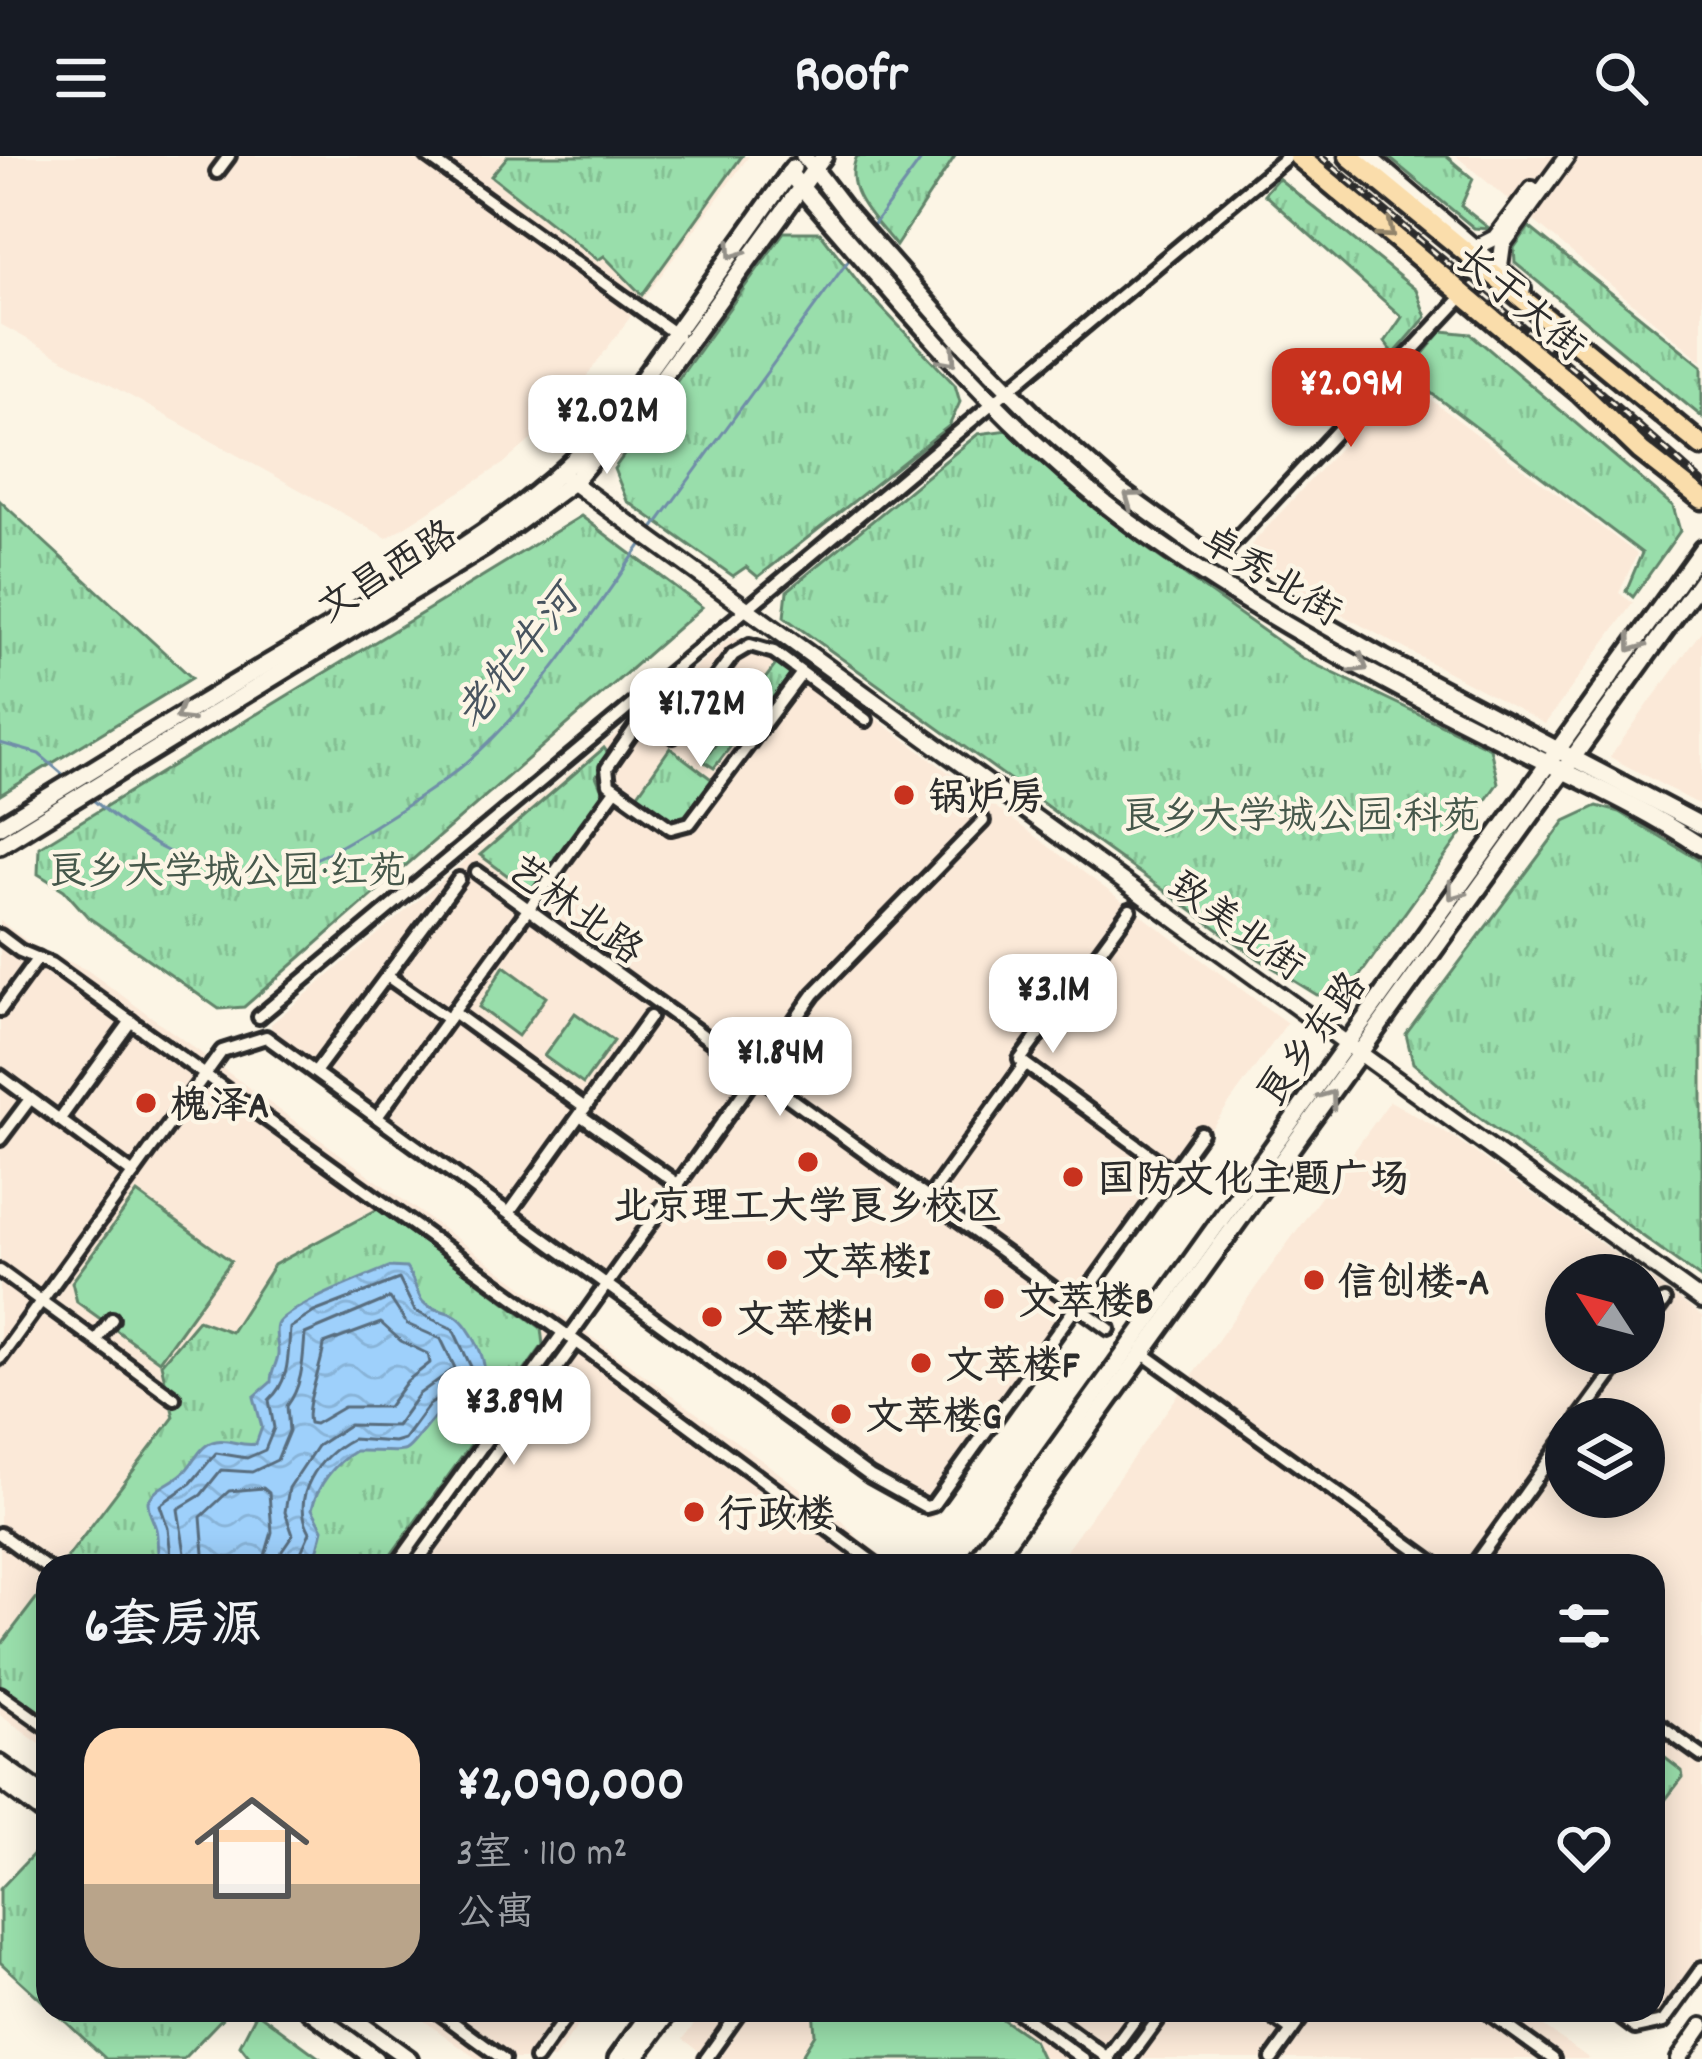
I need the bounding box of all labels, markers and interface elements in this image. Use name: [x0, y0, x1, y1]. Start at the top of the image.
text: Roofr: [794, 40, 908, 117]
icon: menu: [48, 45, 114, 111]
icon: search: [1588, 45, 1654, 111]
one-way arrow: [1374, 217, 1396, 239]
street label: 长于大街: [1440, 235, 1595, 377]
one-way arrow: [726, 238, 748, 260]
one-way arrow: [935, 344, 956, 365]
pin: ¥2.09M: [1253, 348, 1449, 450]
text: ¥2.09M: [1299, 359, 1403, 414]
pin: ¥2.02M: [509, 375, 705, 477]
text: ¥2.02M: [555, 386, 659, 441]
one-way arrow: [1123, 491, 1145, 513]
street label: 文昌西路: [309, 510, 470, 639]
street label: 卓秀北街: [1188, 516, 1350, 643]
water label: 老牤牛河: [444, 572, 600, 745]
one-way arrow: [1626, 631, 1648, 653]
one-way arrow: [1347, 651, 1369, 674]
pin: ¥1.72M: [603, 668, 799, 770]
text: ¥1.72M: [657, 679, 745, 734]
one-way arrow: [174, 700, 196, 722]
place label: 锅炉房: [928, 774, 1045, 829]
marker: 锅炉房: [891, 782, 917, 808]
park label: 良乡大学城公园·科苑: [1121, 793, 1481, 848]
street label: 艺林北路: [494, 845, 652, 981]
park label: 良乡大学城公园·红苑: [47, 848, 407, 903]
street label: 致美北街: [1155, 861, 1313, 997]
one-way arrow: [1447, 879, 1469, 901]
pin: ¥3.1M: [969, 954, 1137, 1056]
street label: 良乡东路: [1247, 963, 1383, 1121]
text: ¥3.1M: [1016, 965, 1090, 1020]
pin: ¥1.84M: [682, 1017, 878, 1119]
text: ¥1.84M: [736, 1028, 824, 1083]
place label: 槐泽A: [170, 1082, 269, 1137]
marker: 槐泽A: [133, 1090, 159, 1116]
one-way arrow: [1315, 1090, 1337, 1111]
marker: 北京理工大学良乡校区: [795, 1149, 821, 1175]
place label: 国防文化主题广场: [1097, 1156, 1409, 1211]
marker: 国防文化主题广场: [1060, 1164, 1086, 1190]
place label: 北京理工大学良乡校区: [613, 1183, 1003, 1238]
place label: 文萃楼I: [801, 1239, 931, 1294]
marker: 文萃楼I: [764, 1247, 790, 1273]
north arrow: [1545, 1254, 1665, 1374]
map controls: [1545, 1254, 1665, 1518]
place label: 信创楼-A: [1338, 1259, 1490, 1314]
marker: 信创楼-A: [1301, 1267, 1327, 1293]
place label: 文萃楼B: [1018, 1278, 1154, 1333]
marker: 文萃楼B: [981, 1286, 1007, 1312]
place label: 文萃楼H: [736, 1296, 873, 1351]
marker: 文萃楼H: [699, 1304, 725, 1330]
place label: 文萃楼F: [945, 1342, 1080, 1397]
marker: 文萃楼F: [908, 1350, 934, 1376]
pin: ¥3.89M: [416, 1366, 612, 1468]
text: ¥3.89M: [464, 1377, 564, 1432]
place label: 文萃楼G: [865, 1393, 1002, 1448]
button: layers: [1545, 1398, 1665, 1518]
marker: 文萃楼G: [828, 1401, 854, 1427]
place label: 行政楼: [718, 1491, 835, 1546]
marker: 行政楼: [681, 1499, 707, 1525]
icon: filters: [1551, 1593, 1617, 1659]
text: 6套房源: [84, 1594, 262, 1666]
text: ¥2,090,000: [456, 1752, 685, 1824]
icon: home: [180, 1776, 324, 1920]
icon: heart: [1551, 1815, 1617, 1881]
text: 3室 · 110 m²: [456, 1829, 627, 1884]
text: 公寓: [456, 1889, 534, 1944]

